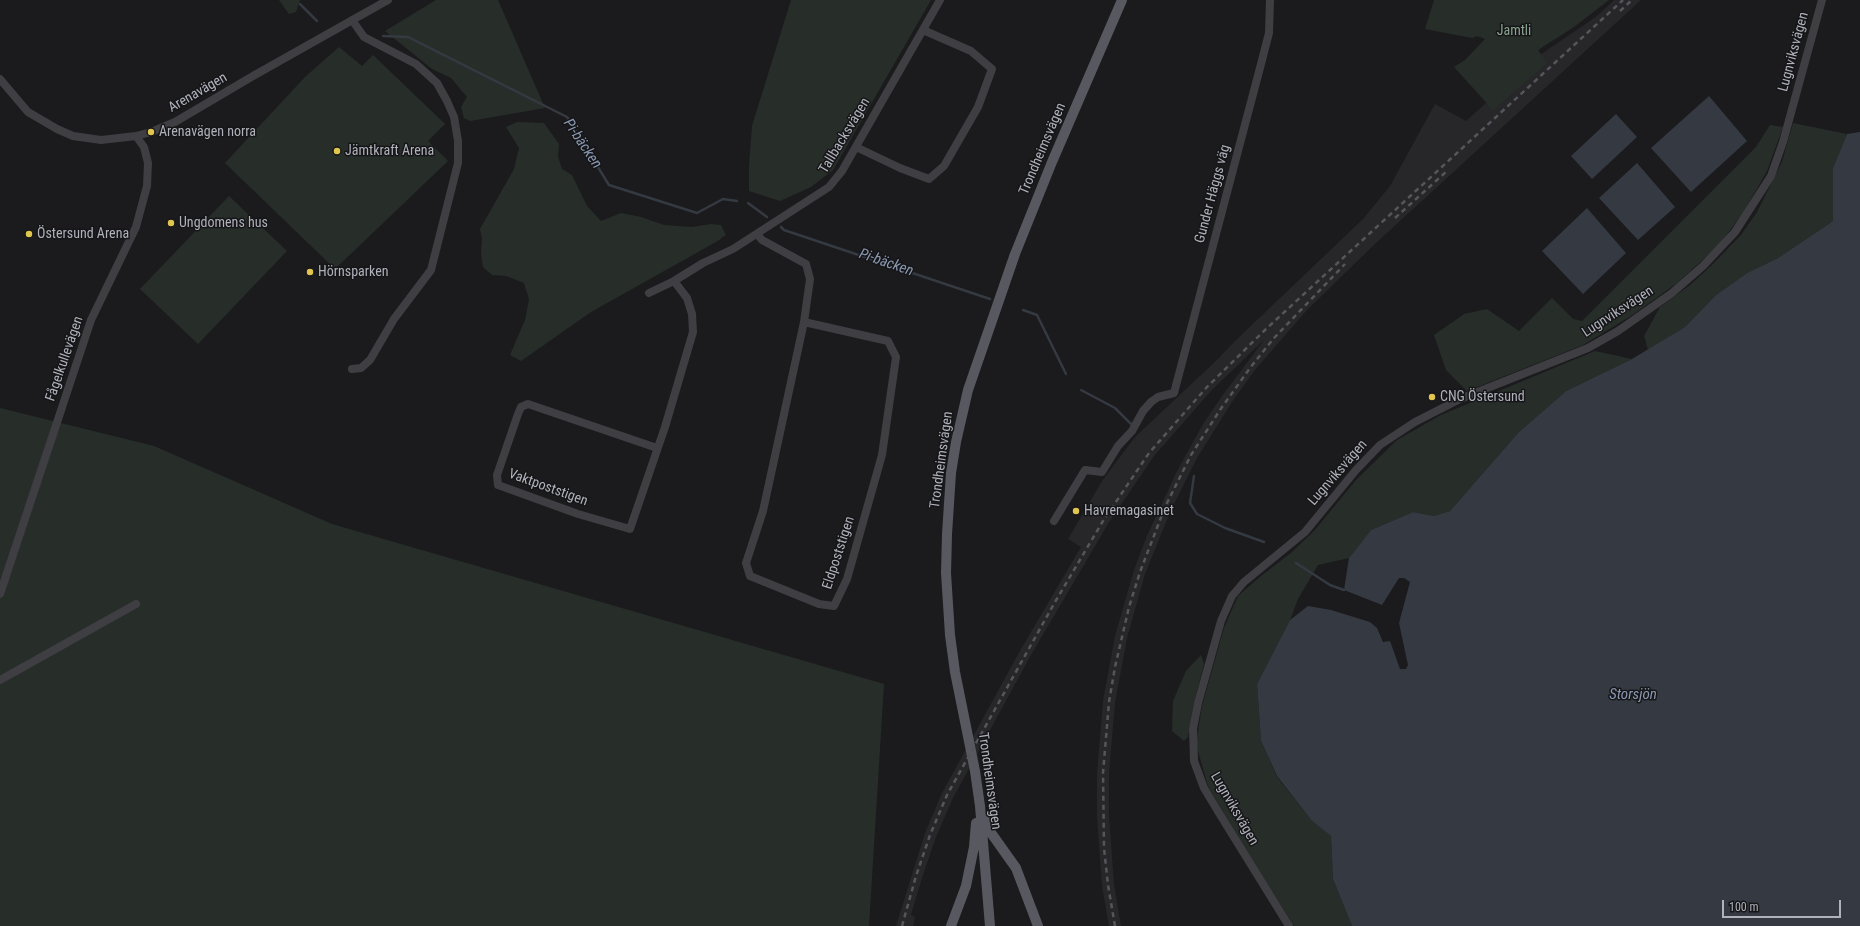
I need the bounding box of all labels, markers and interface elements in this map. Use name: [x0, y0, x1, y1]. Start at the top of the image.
street label: Lugnviksvägen: [1775, 10, 1813, 94]
park label: Jamtli: [1497, 23, 1531, 39]
street label: Arenavägen: [166, 69, 230, 117]
street label: Tallbacksvägen: [816, 95, 874, 177]
street label: Trondheimsvägen: [1016, 101, 1070, 197]
water label: Pi-bäcken: [559, 116, 605, 172]
place label: Arenavägen norra: [159, 124, 256, 140]
marker: Arenavägen norra: [146, 127, 156, 137]
place label: Jämtkraft Arena: [345, 143, 434, 159]
street label: Gunder Häggs väg: [1192, 143, 1234, 245]
marker: Jämtkraft Arena: [332, 146, 342, 156]
place label: Ungdomens hus: [179, 215, 268, 231]
marker: Ungdomens hus: [166, 218, 176, 228]
place label: Östersund Arena: [37, 226, 129, 242]
marker: Östersund Arena: [24, 229, 34, 239]
water label: Pi-bäcken: [857, 245, 915, 281]
place label: Hörnsparken: [318, 264, 389, 280]
marker: Hörnsparken: [305, 267, 315, 277]
street label: Lugnviksvägen: [1579, 283, 1657, 341]
street label: Fågelkullevägen: [43, 314, 87, 404]
place label: CNG Östersund: [1440, 389, 1525, 405]
marker: CNG Östersund: [1427, 392, 1437, 402]
street label: Trondheimsvägen: [927, 410, 957, 510]
street label: Lugnviksvägen: [1305, 437, 1371, 509]
street label: Vaktpoststigen: [506, 466, 590, 510]
place label: Havremagasinet: [1084, 503, 1174, 519]
marker: Havremagasinet: [1071, 506, 1081, 516]
street label: Eldpoststigen: [819, 514, 859, 592]
water label: Storsjön: [1609, 686, 1657, 704]
street label: Trondheimsvägen: [974, 731, 1004, 831]
street label: Lugnviksvägen: [1206, 769, 1262, 849]
scale bar: [1724, 892, 1843, 918]
text: 100 m: [1729, 900, 1759, 914]

